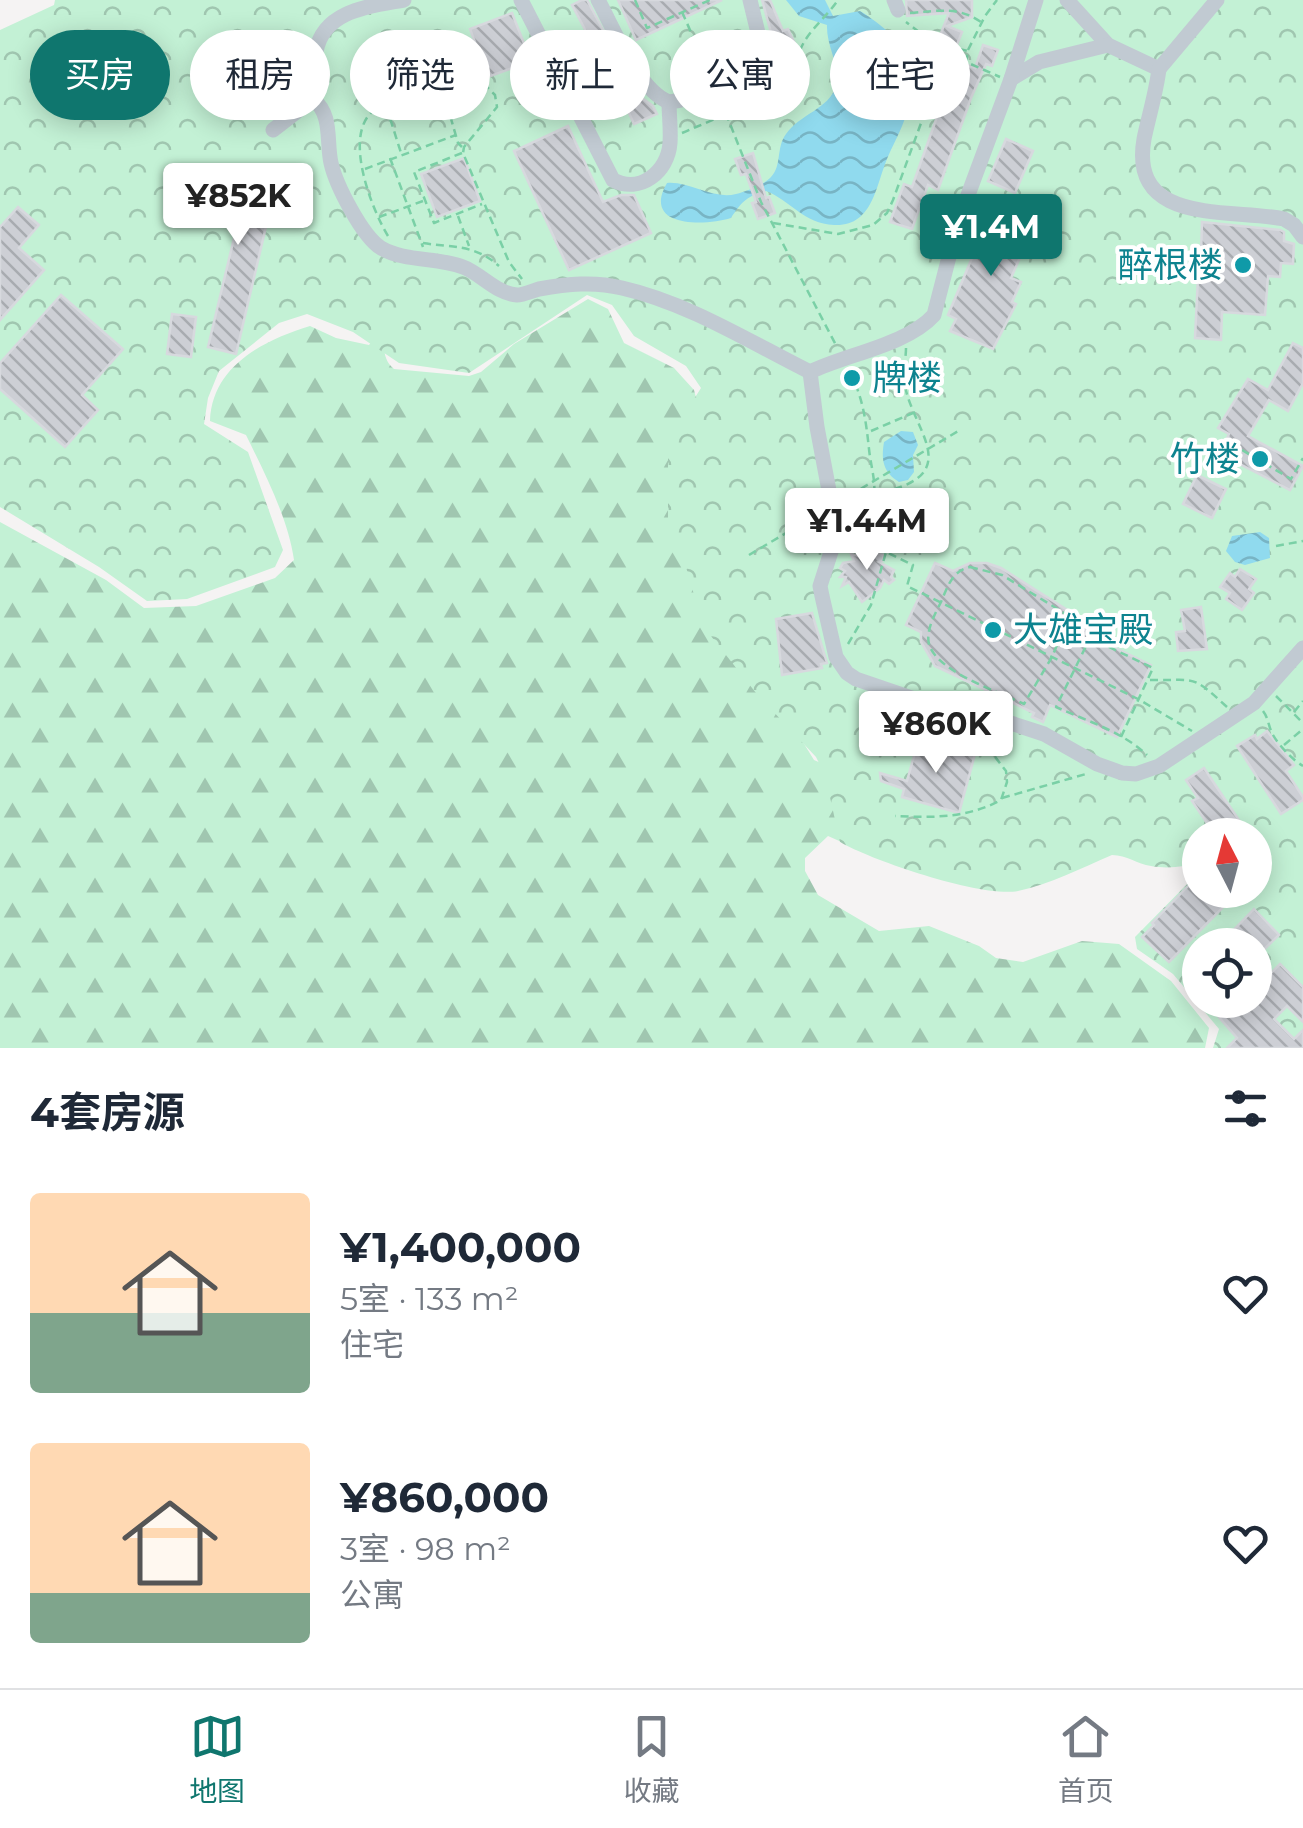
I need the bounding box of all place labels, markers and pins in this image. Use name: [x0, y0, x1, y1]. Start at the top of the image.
pin: ¥852K: [168, 163, 308, 248]
pin: ¥1.4M: [921, 194, 1061, 279]
place label: 醉根楼: [1118, 243, 1223, 286]
marker: 醉根楼: [1232, 254, 1254, 276]
place label: 牌楼: [872, 356, 942, 399]
marker: 牌楼: [841, 367, 863, 389]
place label: 竹楼: [1170, 437, 1240, 480]
marker: 竹楼: [1249, 448, 1271, 470]
pin: ¥1.44M: [786, 488, 948, 573]
place label: 大雄宝殿: [1013, 608, 1153, 651]
marker: 大雄宝殿: [982, 619, 1004, 641]
pin: ¥860K: [866, 691, 1006, 776]

